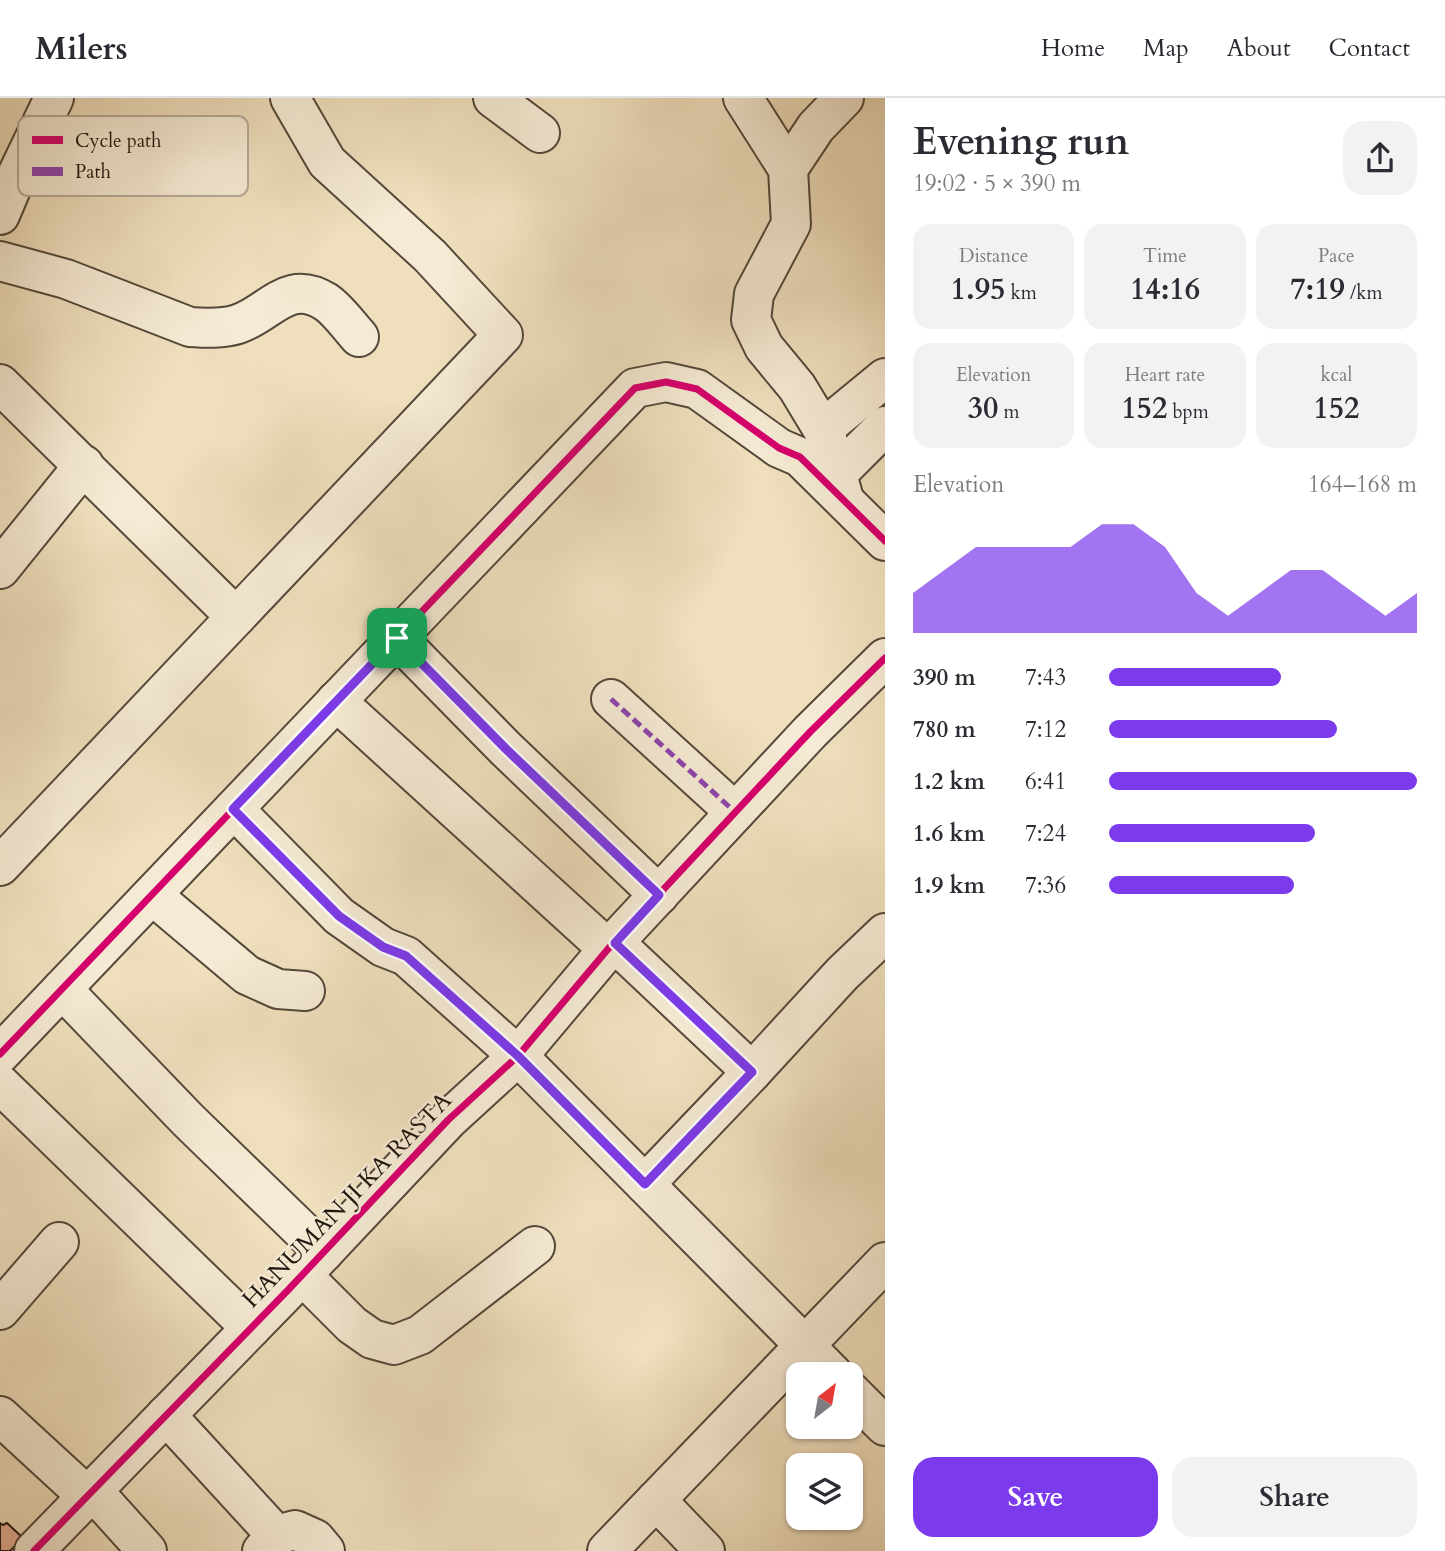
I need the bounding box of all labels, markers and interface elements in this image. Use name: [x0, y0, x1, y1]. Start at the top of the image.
text: Milers: [35, 26, 128, 71]
text: Home: [1041, 32, 1105, 65]
text: Map: [1143, 32, 1189, 65]
text: About: [1227, 32, 1291, 65]
text: Contact: [1329, 32, 1410, 65]
legend: [18, 116, 248, 196]
text: Evening run: [913, 116, 1129, 168]
button: share: [1343, 121, 1417, 195]
text: Cycle path: [75, 128, 162, 154]
text: Path: [75, 159, 111, 185]
text: 19:02 · 5 × 390 m: [913, 168, 1081, 199]
text: Distance: [959, 243, 1028, 269]
text: Time: [1143, 243, 1187, 269]
text: Pace: [1318, 243, 1355, 269]
text: 1.95: [951, 269, 1005, 310]
text: 14:16: [1130, 269, 1200, 310]
text: 7:19: [1290, 269, 1345, 310]
text: km: [1005, 280, 1037, 306]
text: /km: [1345, 280, 1382, 306]
text: Elevation: [956, 362, 1031, 388]
text: Heart rate: [1125, 362, 1205, 388]
text: kcal: [1320, 362, 1352, 388]
text: 30: [968, 388, 998, 429]
text: 152: [1121, 388, 1167, 429]
text: 152: [1313, 388, 1359, 429]
text: m: [998, 399, 1020, 425]
text: bpm: [1167, 399, 1209, 425]
text: Elevation: [913, 469, 1004, 500]
text: 164–168 m: [1308, 469, 1417, 500]
pin: [367, 608, 427, 668]
icon: arrive: [378, 619, 416, 657]
text: 390 m: [913, 662, 976, 693]
text: 7:43: [1025, 662, 1066, 693]
text: 780 m: [913, 714, 976, 745]
text: 7:12: [1025, 714, 1066, 745]
text: 1.2 km: [913, 766, 985, 797]
text: 6:41: [1025, 766, 1066, 797]
text: 1.6 km: [913, 818, 985, 849]
text: 7:24: [1025, 818, 1066, 849]
text: 1.9 km: [913, 870, 985, 901]
text: 7:36: [1025, 870, 1066, 901]
street label: HANUMAN JI KA RASTA: [235, 1084, 460, 1315]
north arrow: [786, 1362, 863, 1438]
map controls: [786, 1362, 863, 1530]
button: layers: [786, 1453, 863, 1530]
button: Save: [913, 1457, 1158, 1537]
button: Share: [1172, 1457, 1417, 1537]

